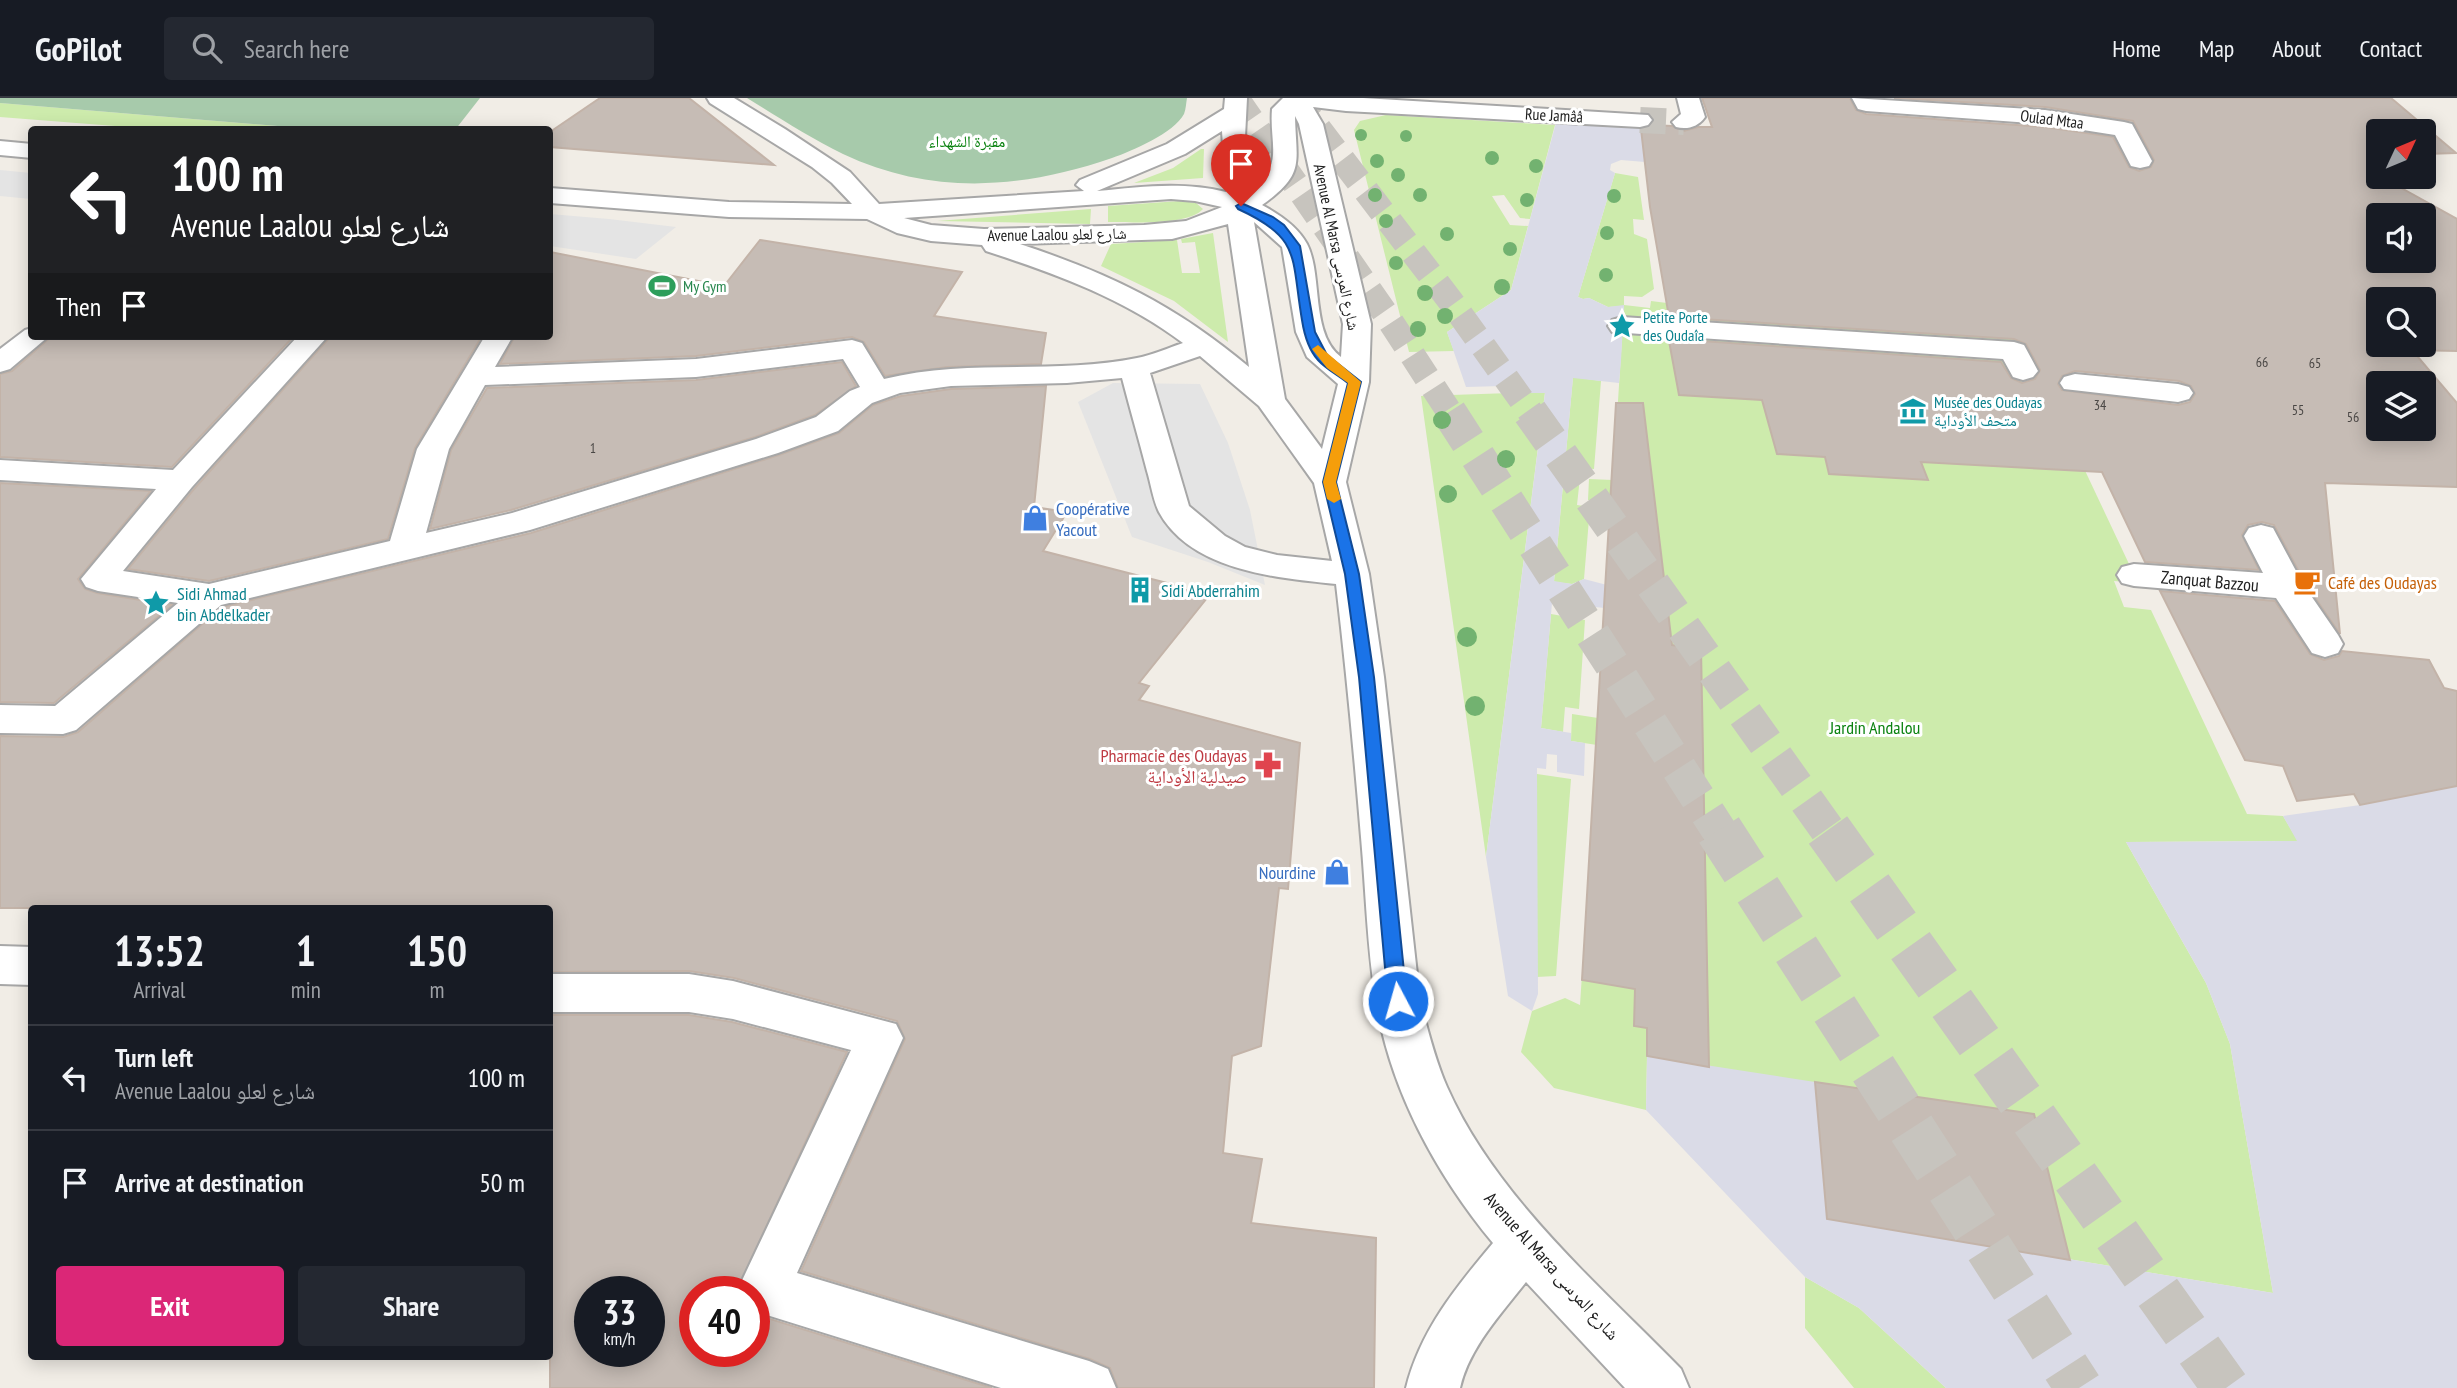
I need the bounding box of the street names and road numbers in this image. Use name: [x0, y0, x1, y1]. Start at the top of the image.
street label: Rue Jamââ: [1524, 103, 1584, 127]
street label: Oulad Mtaa: [2019, 105, 2085, 133]
street label: Avenue Al Marsa شارع المرسى: [1309, 162, 1364, 332]
street label: Avenue Laalou شارع لعلو: [987, 223, 1127, 246]
street label: Zanquat Bazzou: [2160, 565, 2260, 597]
street label: Avenue Al Marsa شارع المرسى: [1480, 1187, 1624, 1345]

